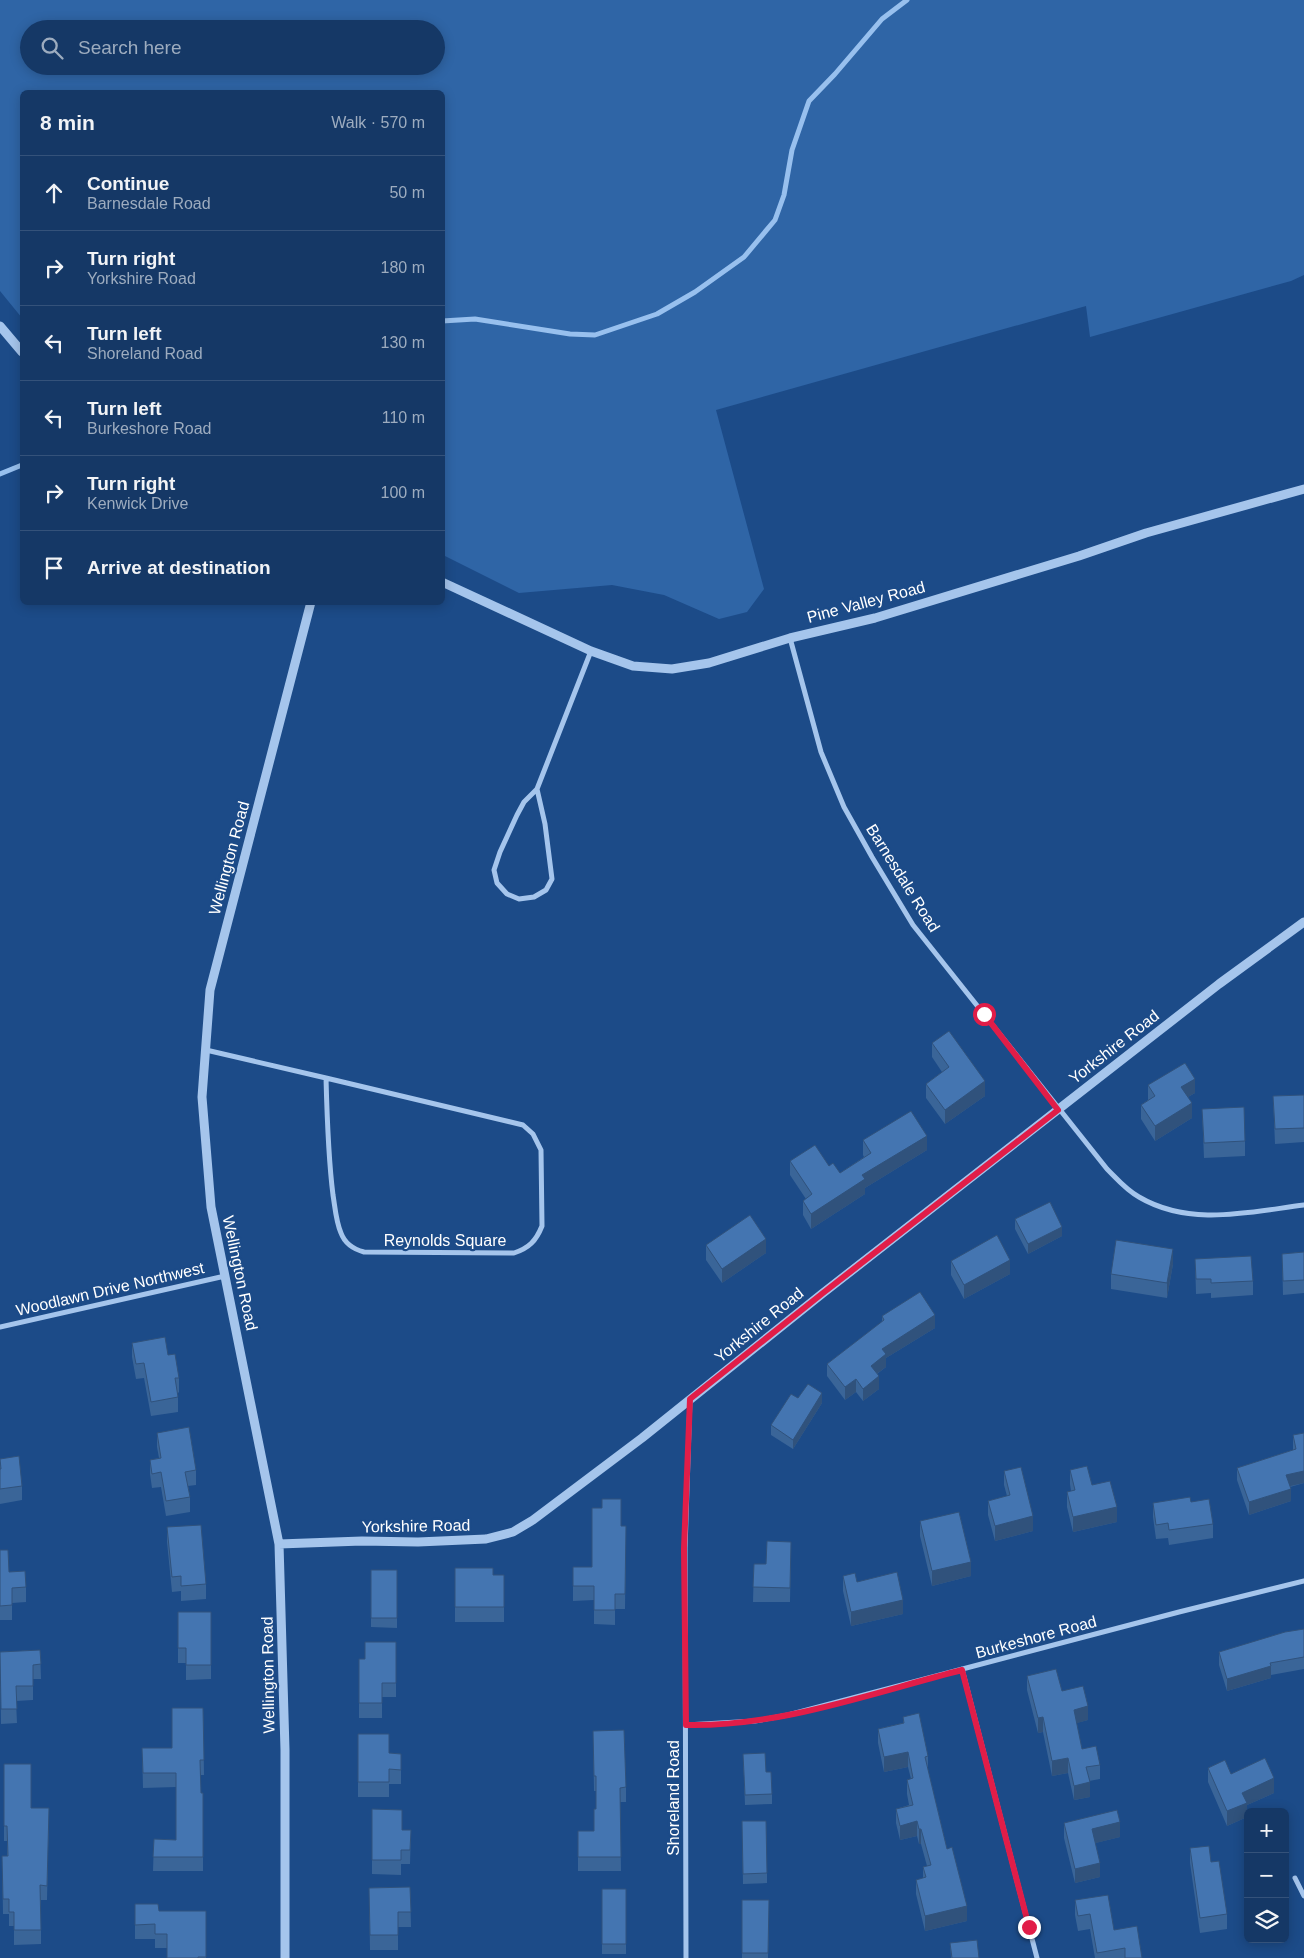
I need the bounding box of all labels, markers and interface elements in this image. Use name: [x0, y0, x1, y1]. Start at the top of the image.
search box: [20, 20, 445, 75]
icon: search: [38, 34, 66, 62]
text: Search here: [78, 37, 182, 58]
text: 8 min: [40, 111, 95, 134]
text: Walk · 570 m: [331, 114, 425, 131]
text: Continue: [87, 173, 169, 194]
icon: ahead: [40, 179, 68, 207]
text: 50 m: [389, 184, 425, 201]
text: Barnesdale Road: [87, 195, 211, 212]
text: Turn right: [87, 248, 175, 269]
icon: right: [40, 254, 68, 282]
text: 180 m: [381, 259, 425, 276]
text: Yorkshire Road: [87, 270, 196, 287]
text: Turn left: [87, 323, 162, 344]
icon: left: [40, 329, 68, 357]
text: 130 m: [381, 334, 425, 351]
text: Shoreland Road: [87, 345, 203, 362]
text: Turn left: [87, 398, 162, 419]
icon: left: [40, 404, 68, 432]
text: 110 m: [382, 409, 425, 426]
text: Burkeshore Road: [87, 420, 212, 437]
text: Turn right: [87, 473, 175, 494]
icon: right: [40, 479, 68, 507]
text: 100 m: [381, 484, 425, 501]
text: Kenwick Drive: [87, 495, 188, 512]
icon: arrive: [40, 554, 68, 582]
text: Arrive at destination: [87, 557, 271, 578]
street label: Pine Valley Road: [805, 578, 927, 626]
street label: Wellington Road: [206, 799, 252, 917]
street label: Barnesdale Road: [863, 821, 943, 935]
route start: [973, 1003, 996, 1026]
street label: Yorkshire Road: [1066, 1007, 1162, 1087]
street label: Wellington Road: [220, 1214, 260, 1332]
street label: Reynolds Square: [384, 1232, 506, 1249]
street label: Woodlawn Drive Northwest: [14, 1259, 206, 1319]
street label: Yorkshire Road: [711, 1284, 807, 1366]
street label: Yorkshire Road: [361, 1517, 471, 1535]
street label: Burkeshore Road: [974, 1613, 1098, 1661]
street label: Wellington Road: [258, 1616, 278, 1734]
street label: Shoreland Road: [665, 1740, 682, 1856]
map controls: [1244, 1808, 1289, 1943]
button: +: [1244, 1808, 1289, 1853]
button: −: [1244, 1853, 1289, 1898]
button: layers: [1244, 1898, 1289, 1943]
route end: [1018, 1916, 1041, 1939]

